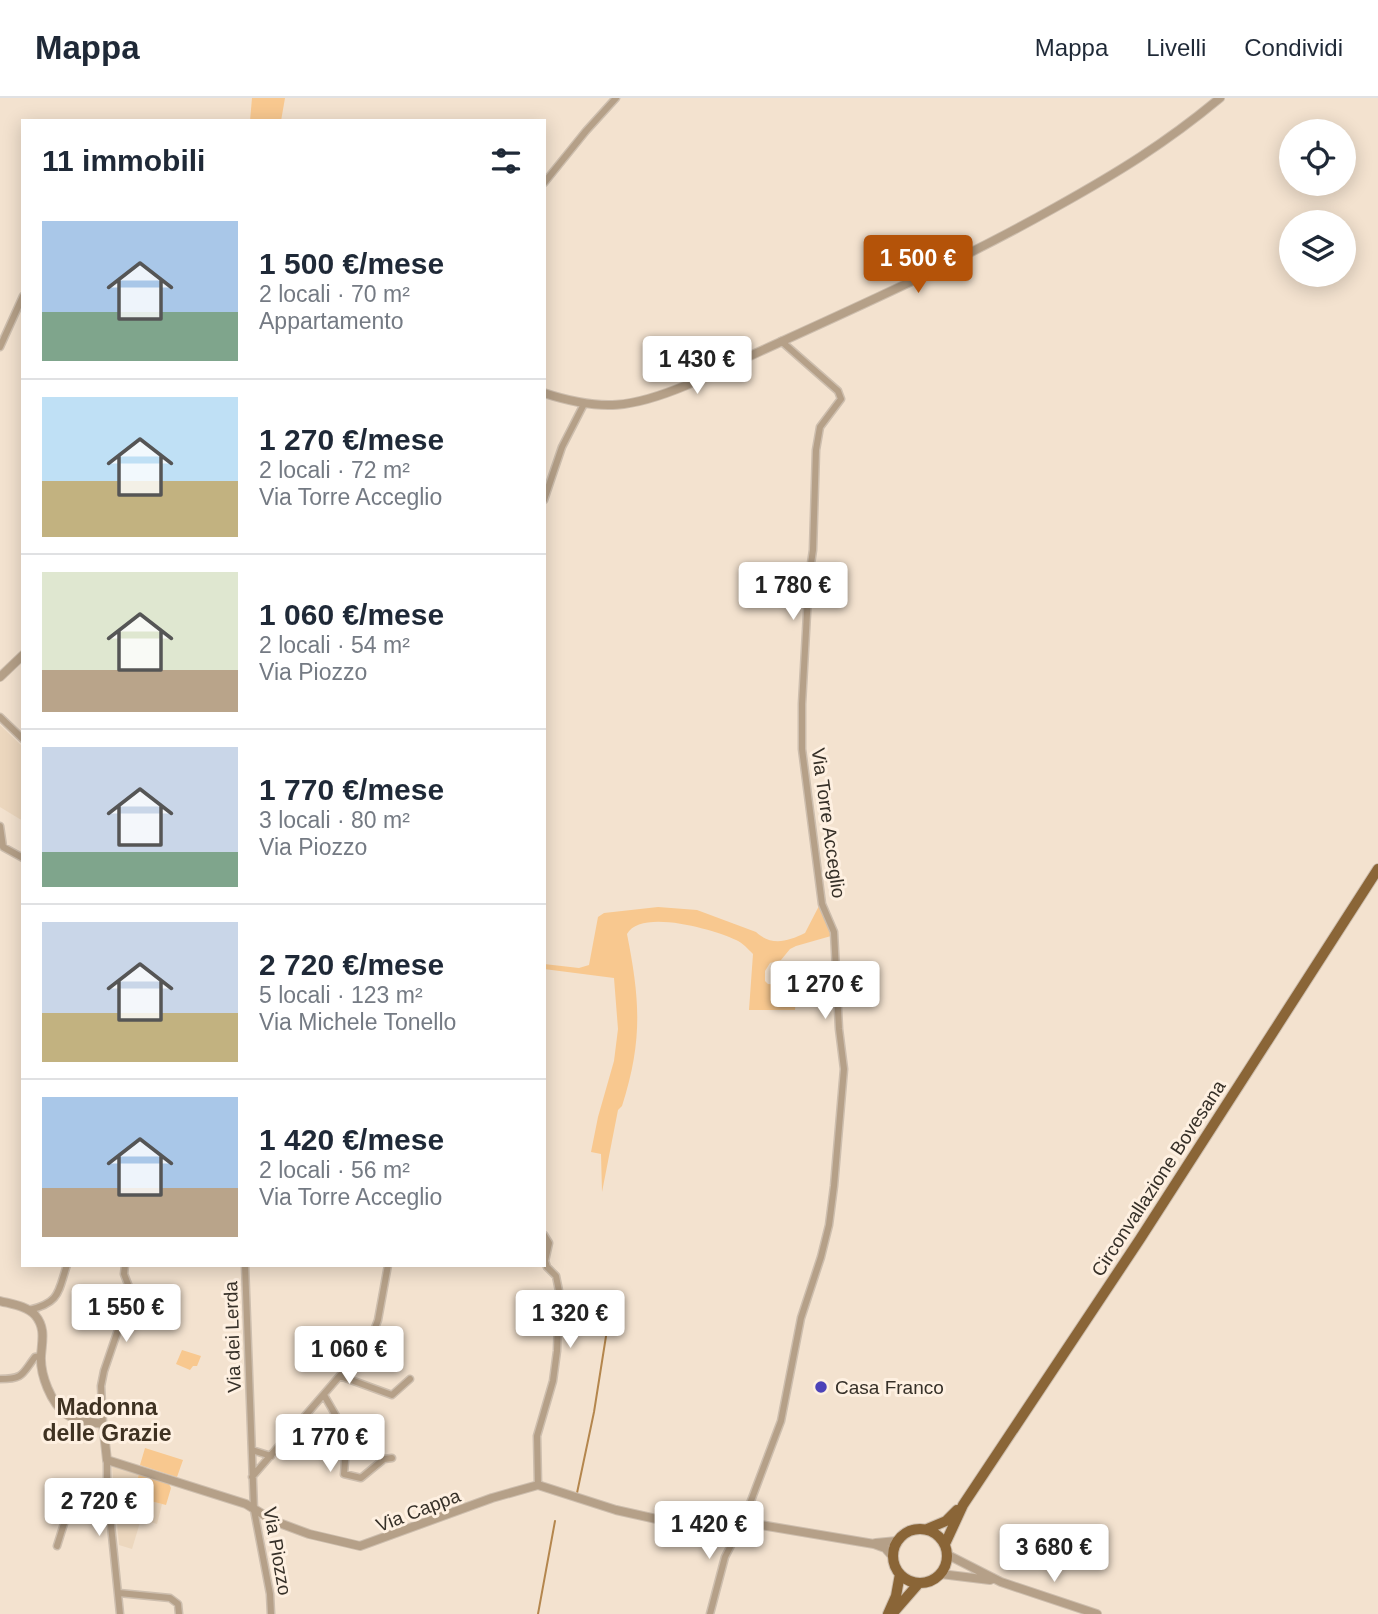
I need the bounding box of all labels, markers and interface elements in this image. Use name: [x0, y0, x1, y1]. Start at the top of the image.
text: Mappa: [35, 29, 140, 66]
text: Mappa: [1035, 34, 1108, 61]
text: Livelli: [1146, 34, 1206, 61]
text: Condividi: [1244, 34, 1343, 61]
map controls: [1279, 119, 1356, 287]
button: locate: [1279, 119, 1356, 196]
icon: filters: [487, 142, 525, 180]
text: 11 immobili: [42, 144, 205, 177]
button: layers: [1279, 210, 1356, 287]
pin: 1 500 €: [853, 236, 983, 295]
text: 1 500 €: [880, 245, 956, 271]
text: 1 500 €/mese: [259, 247, 444, 280]
icon: home: [98, 249, 182, 333]
text: 2 locali · 70 m²: [259, 281, 410, 307]
text: Appartamento: [259, 308, 403, 334]
pin: 1 430 €: [632, 336, 762, 396]
text: 1 430 €: [659, 346, 735, 372]
text: 1 270 €/mese: [259, 423, 444, 456]
icon: home: [98, 425, 182, 509]
text: 2 locali · 72 m²: [259, 457, 410, 483]
text: Via Torre Acceglio: [259, 484, 442, 510]
pin: 1 780 €: [728, 562, 858, 622]
text: 1 780 €: [755, 572, 831, 598]
text: 1 060 €/mese: [259, 598, 444, 631]
icon: home: [98, 600, 182, 684]
text: 2 locali · 54 m²: [259, 632, 410, 658]
text: Via Piozzo: [259, 659, 367, 685]
street label: Via Torre Acceglio: [808, 747, 849, 899]
text: 1 770 €/mese: [259, 773, 444, 806]
icon: home: [98, 775, 182, 859]
text: 3 locali · 80 m²: [259, 807, 410, 833]
text: Via Piozzo: [259, 834, 367, 860]
text: 2 720 €/mese: [259, 948, 444, 981]
icon: home: [98, 950, 182, 1034]
pin: 1 270 €: [760, 962, 890, 1021]
text: 1 270 €: [787, 971, 863, 997]
text: 5 locali · 123 m²: [259, 982, 423, 1008]
text: Via Michele Tonello: [259, 1009, 456, 1035]
street label: Circonvallazione Bovesana: [1087, 1076, 1230, 1280]
text: 1 420 €/mese: [259, 1123, 444, 1156]
icon: home: [98, 1125, 182, 1209]
text: 2 locali · 56 m²: [259, 1157, 410, 1183]
text: Via Torre Acceglio: [259, 1184, 442, 1210]
street label: Via dei Lerda: [220, 1280, 245, 1393]
pin: 1 550 €: [61, 1284, 191, 1344]
pin: 1 320 €: [505, 1290, 635, 1350]
text: 1 550 €: [88, 1294, 164, 1320]
text: 1 320 €: [532, 1300, 608, 1326]
pin: 1 060 €: [284, 1326, 414, 1386]
text: 1 060 €: [311, 1336, 387, 1362]
place label: Casa Franco: [835, 1377, 944, 1398]
marker: Casa Franco: [813, 1379, 829, 1395]
district label: Madonna delle Grazie: [42, 1394, 172, 1446]
pin: 1 770 €: [265, 1414, 395, 1474]
text: 1 770 €: [292, 1424, 368, 1450]
pin: 2 720 €: [34, 1478, 164, 1538]
street label: Via Cappa: [373, 1485, 464, 1536]
text: 2 720 €: [61, 1488, 137, 1514]
pin: 1 420 €: [644, 1502, 774, 1561]
street label: Via Piozzo: [259, 1505, 296, 1597]
text: 1 420 €: [671, 1511, 747, 1537]
pin: 3 680 €: [989, 1524, 1119, 1584]
text: 3 680 €: [1016, 1534, 1092, 1560]

